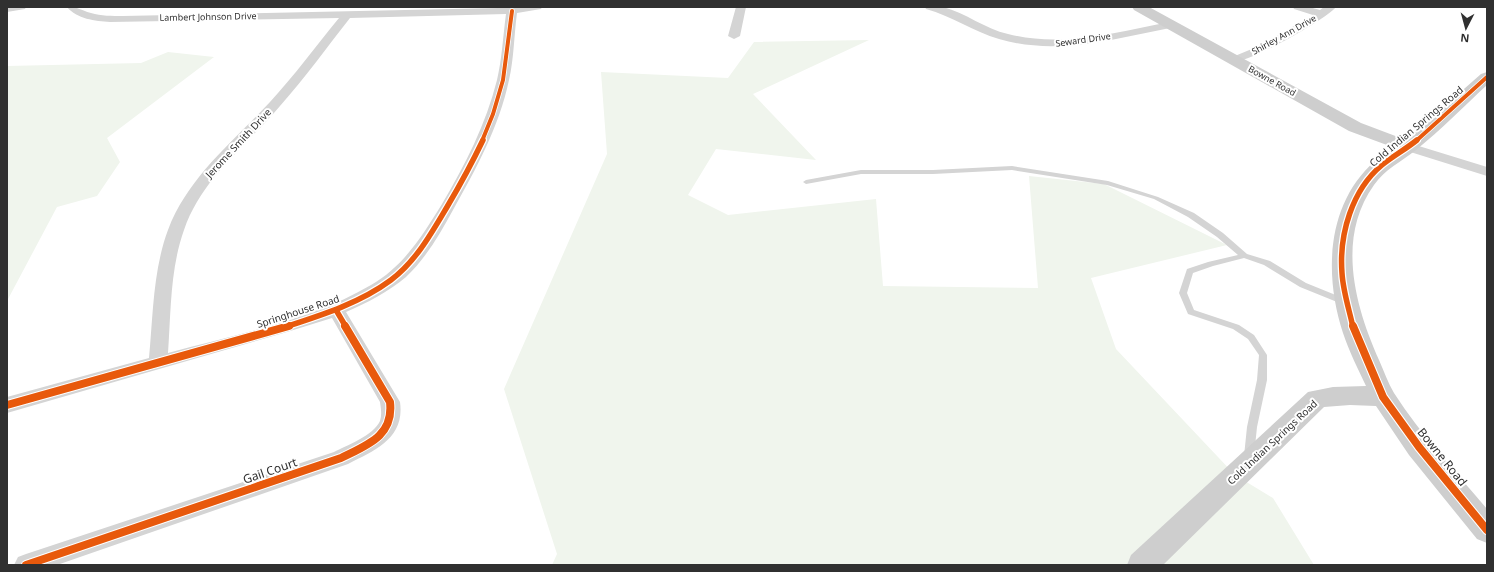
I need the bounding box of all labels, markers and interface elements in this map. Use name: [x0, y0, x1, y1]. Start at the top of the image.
north arrow: [1446, 8, 1486, 48]
street label: Lambert Johnson Drive: [159, 9, 257, 24]
street label: Shirley Ann Drive: [1249, 11, 1318, 58]
street label: Seward Drive: [1054, 29, 1111, 50]
text: N: [1460, 31, 1470, 46]
street label: Bowne Road: [1246, 62, 1298, 99]
street label: Cold Indian Springs Road: [1366, 83, 1466, 169]
street label: Jerome Smith Drive: [201, 105, 274, 182]
street label: Springhouse Road: [255, 291, 341, 331]
street label: Cold Indian Springs Road: [1224, 396, 1320, 488]
street label: Bowne Road: [1414, 424, 1471, 489]
street label: Gail Court: [240, 453, 300, 488]

